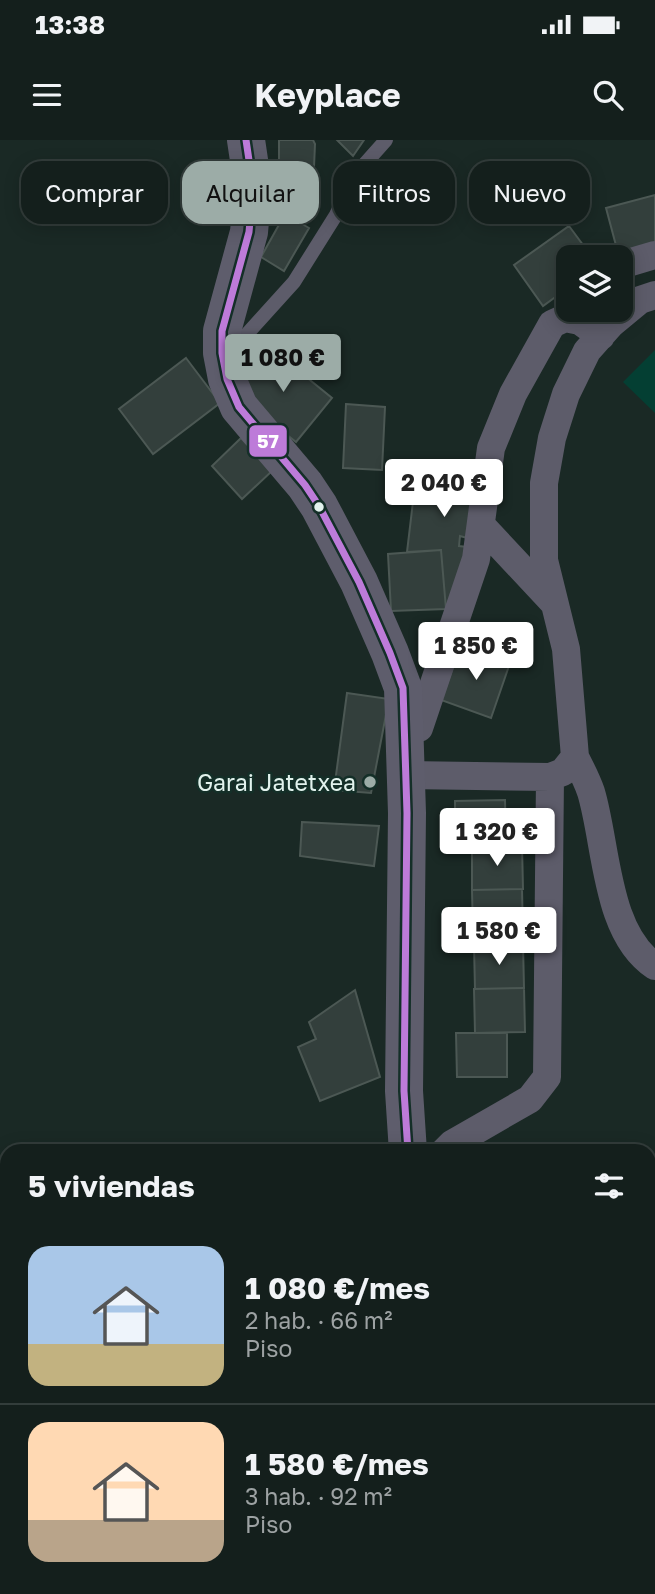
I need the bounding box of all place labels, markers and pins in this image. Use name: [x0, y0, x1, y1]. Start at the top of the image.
pin: 1 080 €: [218, 334, 348, 394]
pin: 2 040 €: [379, 460, 509, 519]
unlabelled marker: [312, 500, 326, 514]
pin: 1 850 €: [411, 622, 541, 682]
place label: Garai Jatetxea: [197, 768, 356, 796]
marker: Garai Jatetxea: [362, 774, 378, 790]
pin: 1 320 €: [432, 808, 562, 868]
pin: 1 580 €: [434, 908, 564, 967]

